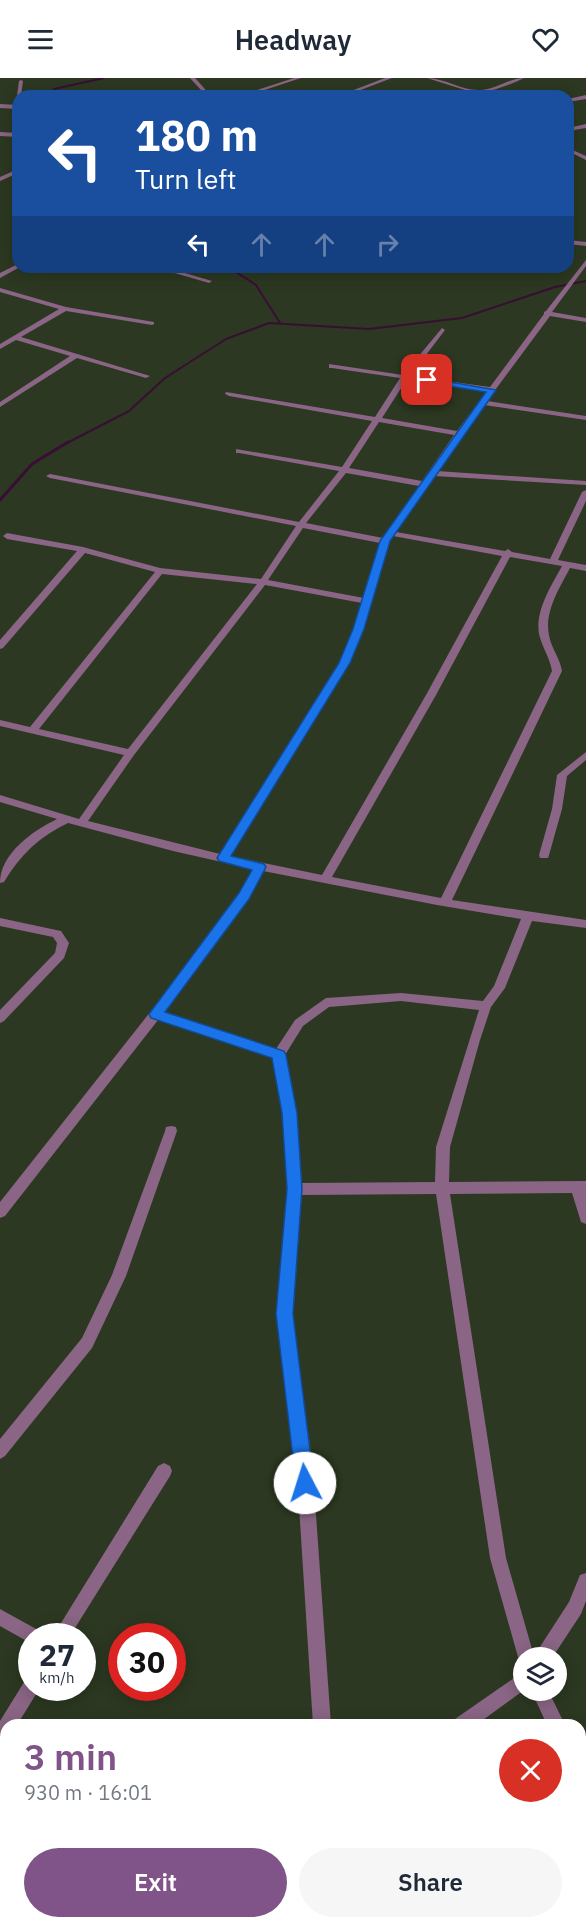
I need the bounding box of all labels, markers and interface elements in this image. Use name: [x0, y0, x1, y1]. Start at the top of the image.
text: Headway: [235, 22, 351, 57]
icon: menu: [24, 23, 57, 56]
icon: heart: [529, 23, 562, 56]
text: 180 m: [135, 108, 258, 163]
icon: left: [36, 114, 114, 192]
text: Turn left: [135, 161, 236, 196]
icon: left: [182, 228, 215, 261]
icon: ahead: [245, 228, 278, 261]
icon: ahead: [308, 228, 341, 261]
icon: right: [371, 228, 404, 261]
pin: [401, 354, 452, 405]
icon: arrive: [410, 363, 443, 396]
position arrow: [273, 1451, 337, 1515]
speed limit sign: 30: [108, 1623, 186, 1701]
text: 27: [39, 1635, 75, 1674]
map controls: [513, 1647, 567, 1701]
button: layers: [513, 1647, 567, 1701]
text: km/h: [39, 1668, 75, 1687]
text: 3 min: [24, 1733, 117, 1780]
button: close: [499, 1739, 562, 1802]
text: 930 m · 16:01: [24, 1779, 152, 1806]
button: Exit: [24, 1848, 287, 1917]
button: Share: [299, 1848, 562, 1917]

